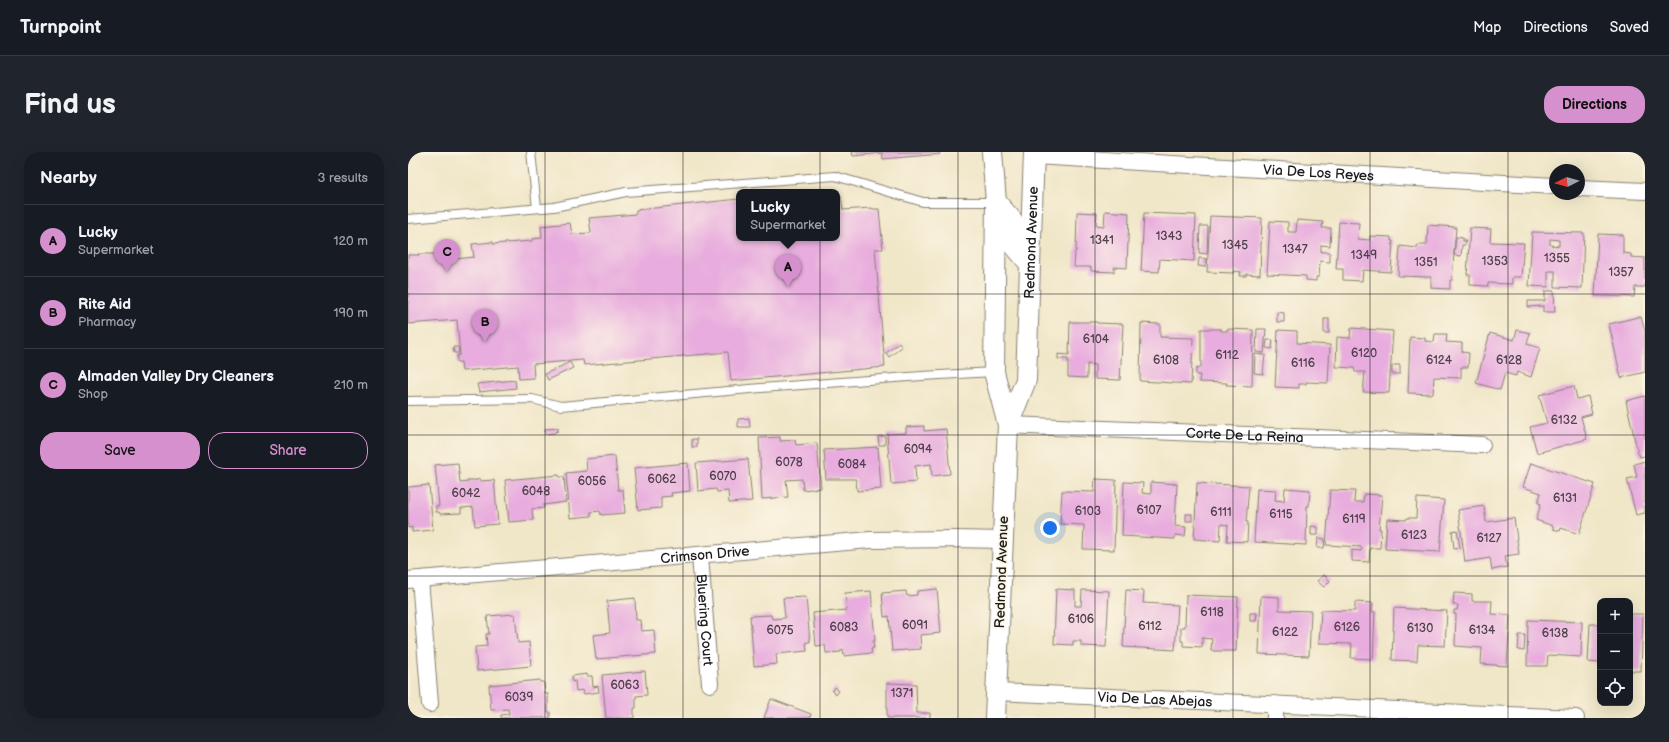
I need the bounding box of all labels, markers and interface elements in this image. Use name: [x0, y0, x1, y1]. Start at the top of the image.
text: Turnpoint: [20, 16, 101, 39]
text: Map: [1473, 19, 1501, 36]
text: Directions: [1523, 19, 1588, 36]
text: Saved: [1610, 19, 1649, 36]
button: Directions: [1544, 86, 1645, 123]
text: Find us: [24, 88, 116, 121]
street label: Via De Los Reyes: [1263, 161, 1374, 185]
north arrow: [1549, 164, 1585, 200]
text: Nearby: [40, 168, 97, 188]
text: 3 results: [317, 170, 368, 186]
street label: Redmond Avenue: [1021, 186, 1042, 299]
popup: [736, 189, 840, 241]
text: Lucky: [750, 198, 790, 217]
text: Supermarket: [750, 217, 826, 233]
text: Lucky: [78, 223, 118, 242]
house number: 1343: [1156, 229, 1182, 244]
text: A: [49, 233, 57, 249]
text: 120 m: [333, 233, 368, 249]
house number: 1341: [1090, 233, 1114, 248]
house number: 1345: [1222, 238, 1248, 253]
pin: C: [434, 239, 460, 272]
text: Supermarket: [78, 242, 154, 258]
house number: 1347: [1282, 242, 1308, 257]
house number: 1349: [1351, 248, 1377, 263]
house number: 1355: [1544, 251, 1570, 266]
pin: A: [775, 254, 801, 287]
house number: 1353: [1482, 254, 1508, 269]
house number: 1351: [1414, 255, 1438, 270]
house number: 1357: [1609, 265, 1634, 280]
text: Rite Aid: [78, 295, 131, 314]
text: B: [48, 305, 58, 321]
text: 190 m: [334, 305, 368, 321]
pin: B: [472, 309, 498, 342]
text: Pharmacy: [78, 314, 136, 330]
house number: 6104: [1083, 332, 1110, 347]
house number: 6120: [1351, 346, 1377, 361]
house number: 6112: [1215, 348, 1239, 363]
house number: 6108: [1153, 353, 1179, 368]
house number: 6124: [1426, 353, 1453, 368]
house number: 6128: [1496, 353, 1522, 368]
house number: 6116: [1291, 356, 1315, 371]
text: Almaden Valley Dry Cleaners: [78, 367, 274, 386]
text: C: [48, 377, 58, 393]
text: 210 m: [334, 377, 368, 393]
text: Shop: [78, 386, 108, 402]
house number: 6132: [1551, 413, 1577, 428]
street label: Corte De La Reina: [1185, 425, 1304, 446]
button: Save: [40, 432, 200, 469]
button: Share: [208, 432, 368, 469]
house number: 6094: [904, 442, 933, 457]
house number: 6078: [775, 455, 803, 470]
house number: 6084: [838, 457, 867, 472]
house number: 6070: [709, 469, 737, 484]
house number: 6062: [648, 472, 676, 487]
house number: 6056: [578, 474, 606, 489]
house number: 6048: [522, 484, 550, 499]
house number: 6042: [452, 486, 480, 501]
house number: 6131: [1553, 491, 1577, 506]
house number: 6107: [1137, 503, 1162, 518]
house number: 6103: [1075, 504, 1101, 519]
house number: 6111: [1210, 505, 1232, 520]
house number: 6115: [1269, 507, 1293, 522]
house number: 6119: [1342, 512, 1366, 527]
street label: Redmond Avenue: [991, 516, 1012, 629]
your location: [1040, 518, 1060, 538]
house number: 6123: [1401, 528, 1427, 543]
house number: 6127: [1477, 531, 1502, 546]
street label: Crimson Drive: [660, 542, 750, 567]
street label: Bluering Court: [692, 573, 717, 667]
map controls: [1597, 598, 1633, 706]
button: +: [1597, 598, 1633, 634]
house number: 6118: [1200, 605, 1224, 620]
house number: 6106: [1068, 612, 1094, 627]
house number: 6091: [902, 618, 928, 633]
house number: 6112: [1138, 619, 1162, 634]
house number: 6083: [830, 620, 858, 635]
house number: 6126: [1334, 620, 1360, 635]
house number: 6130: [1407, 621, 1433, 636]
house number: 6075: [766, 623, 794, 638]
house number: 6134: [1469, 623, 1496, 638]
house number: 6122: [1272, 625, 1298, 640]
house number: 6138: [1542, 626, 1568, 641]
button: −: [1597, 634, 1633, 670]
button: locate: [1597, 670, 1633, 706]
house number: 6063: [610, 678, 640, 693]
house number: 1371: [891, 686, 913, 701]
street label: Via De Las Abejas: [1097, 689, 1213, 711]
house number: 6039: [505, 690, 533, 705]

